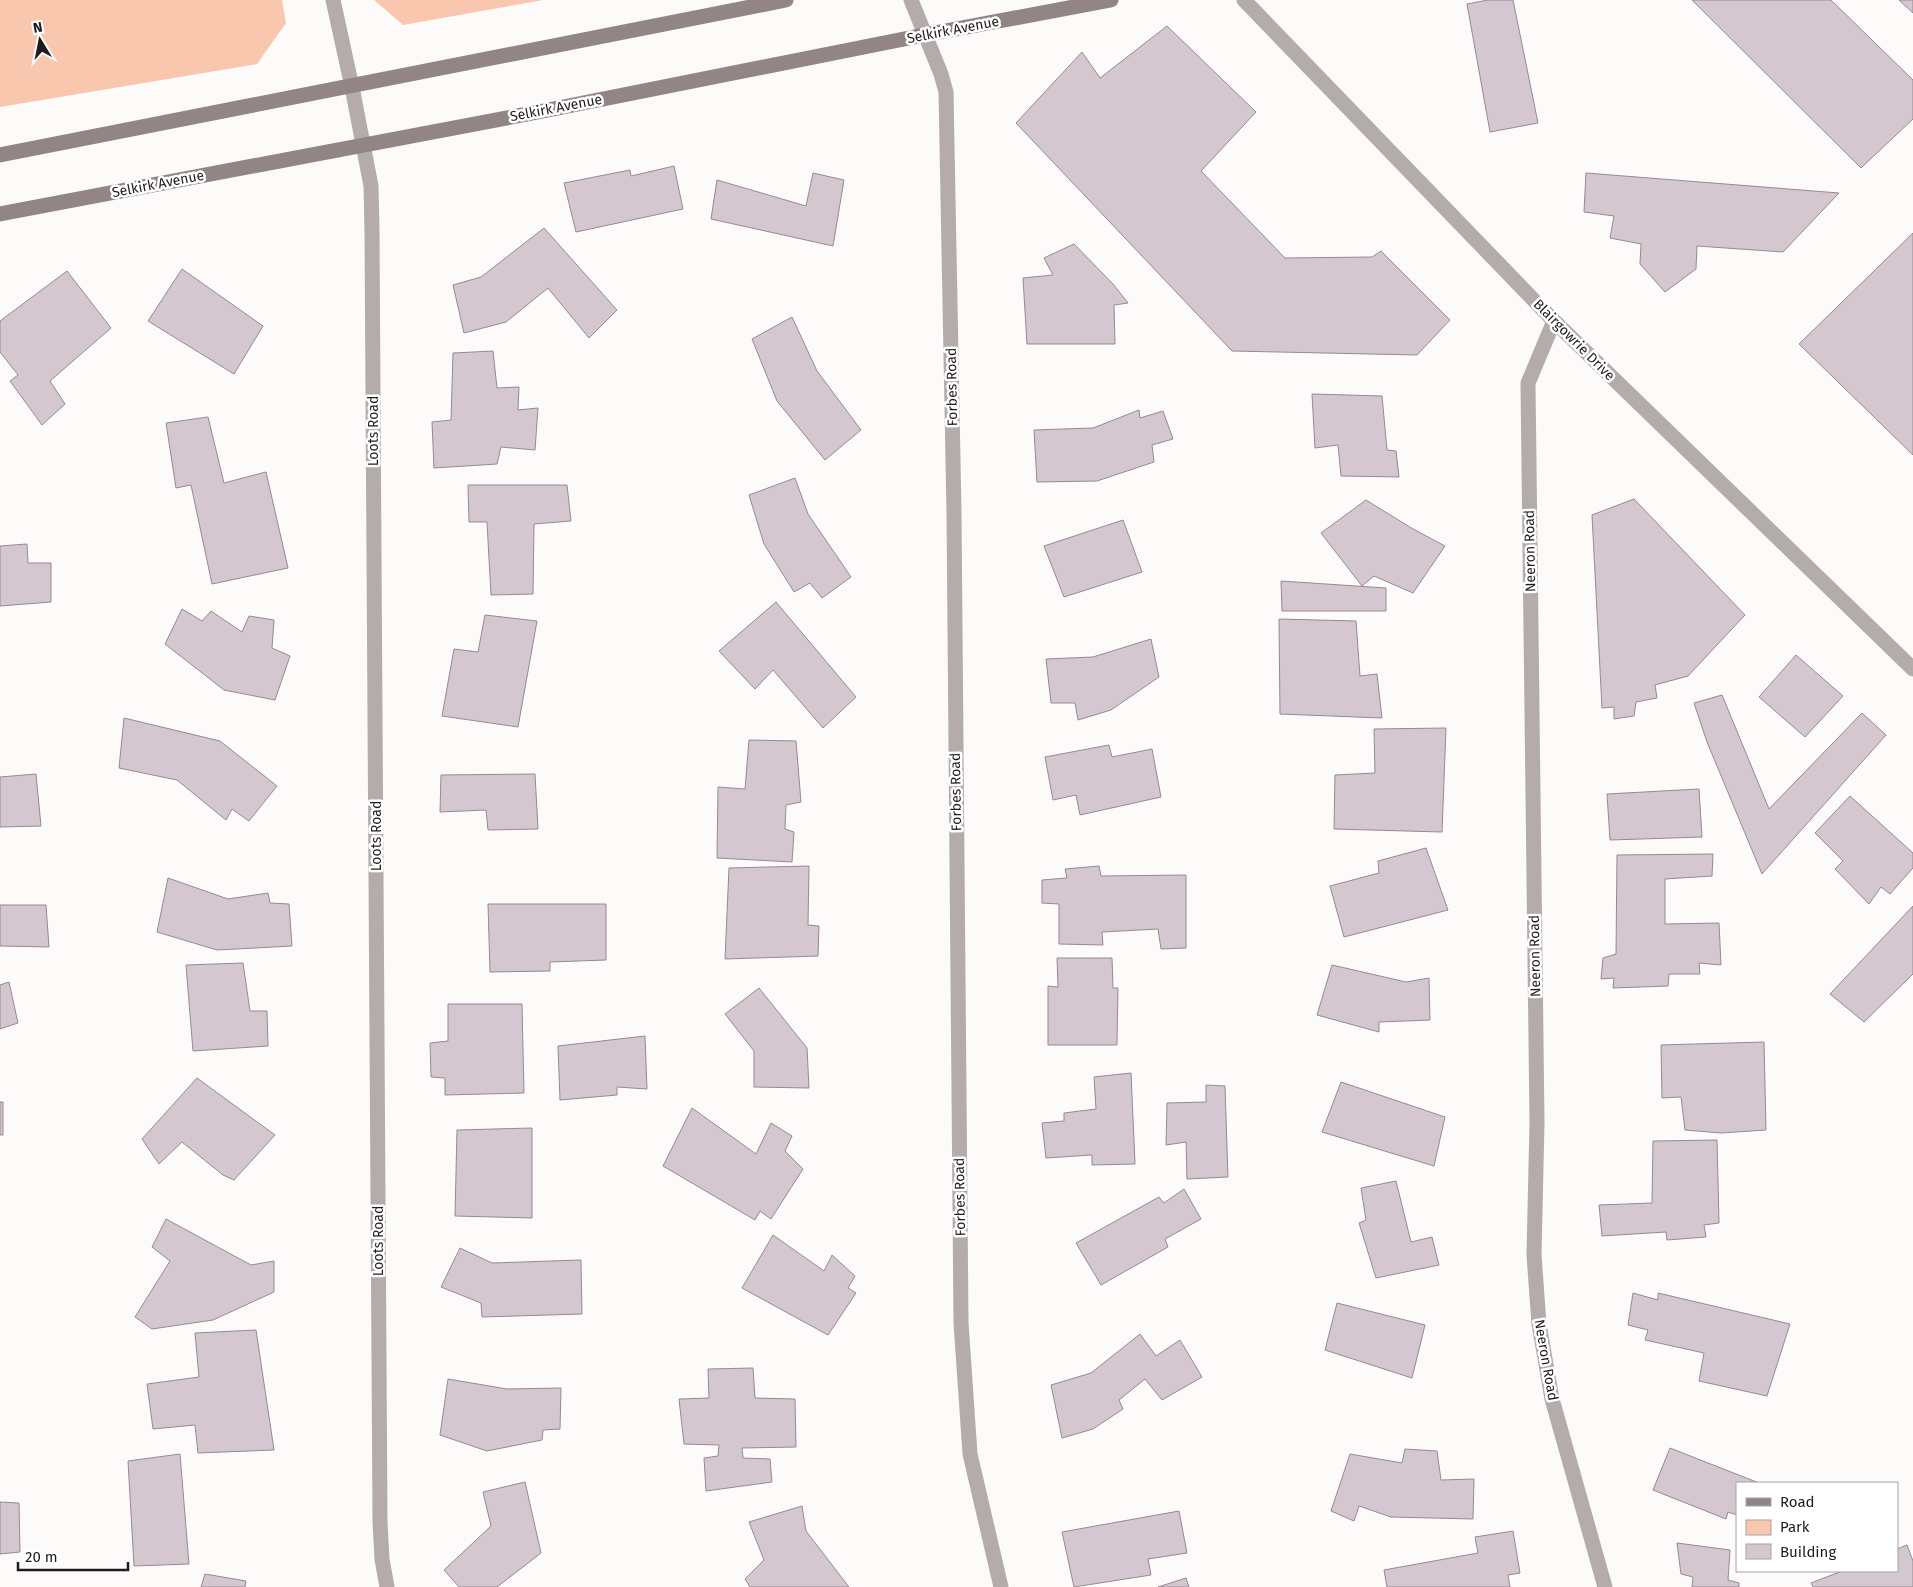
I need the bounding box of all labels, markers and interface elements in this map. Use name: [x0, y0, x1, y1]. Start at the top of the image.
street label: Selkirk Avenue: [906, 13, 1000, 47]
north arrow: [15, 15, 65, 65]
text: N: [32, 19, 44, 37]
street label: Selkirk Avenue: [509, 91, 603, 125]
street label: Selkirk Avenue: [111, 167, 205, 201]
street label: Blairgowrie Drive: [1530, 296, 1618, 384]
street label: Forbes Road: [943, 348, 961, 426]
street label: Loots Road: [365, 396, 382, 466]
street label: Neeron Road: [1521, 510, 1539, 592]
street label: Forbes Road: [947, 753, 965, 831]
street label: Loots Road: [368, 801, 385, 871]
street label: Neeron Road: [1526, 915, 1544, 997]
street label: Forbes Road: [951, 1158, 969, 1236]
street label: Loots Road: [370, 1206, 387, 1276]
street label: Neeron Road: [1530, 1318, 1562, 1402]
legend: [1736, 1482, 1898, 1572]
text: Road: [1780, 1493, 1815, 1511]
text: Park: [1780, 1518, 1810, 1536]
scale bar: [18, 1540, 128, 1572]
text: Building: [1780, 1543, 1836, 1561]
text: 20 m: [25, 1548, 58, 1566]

